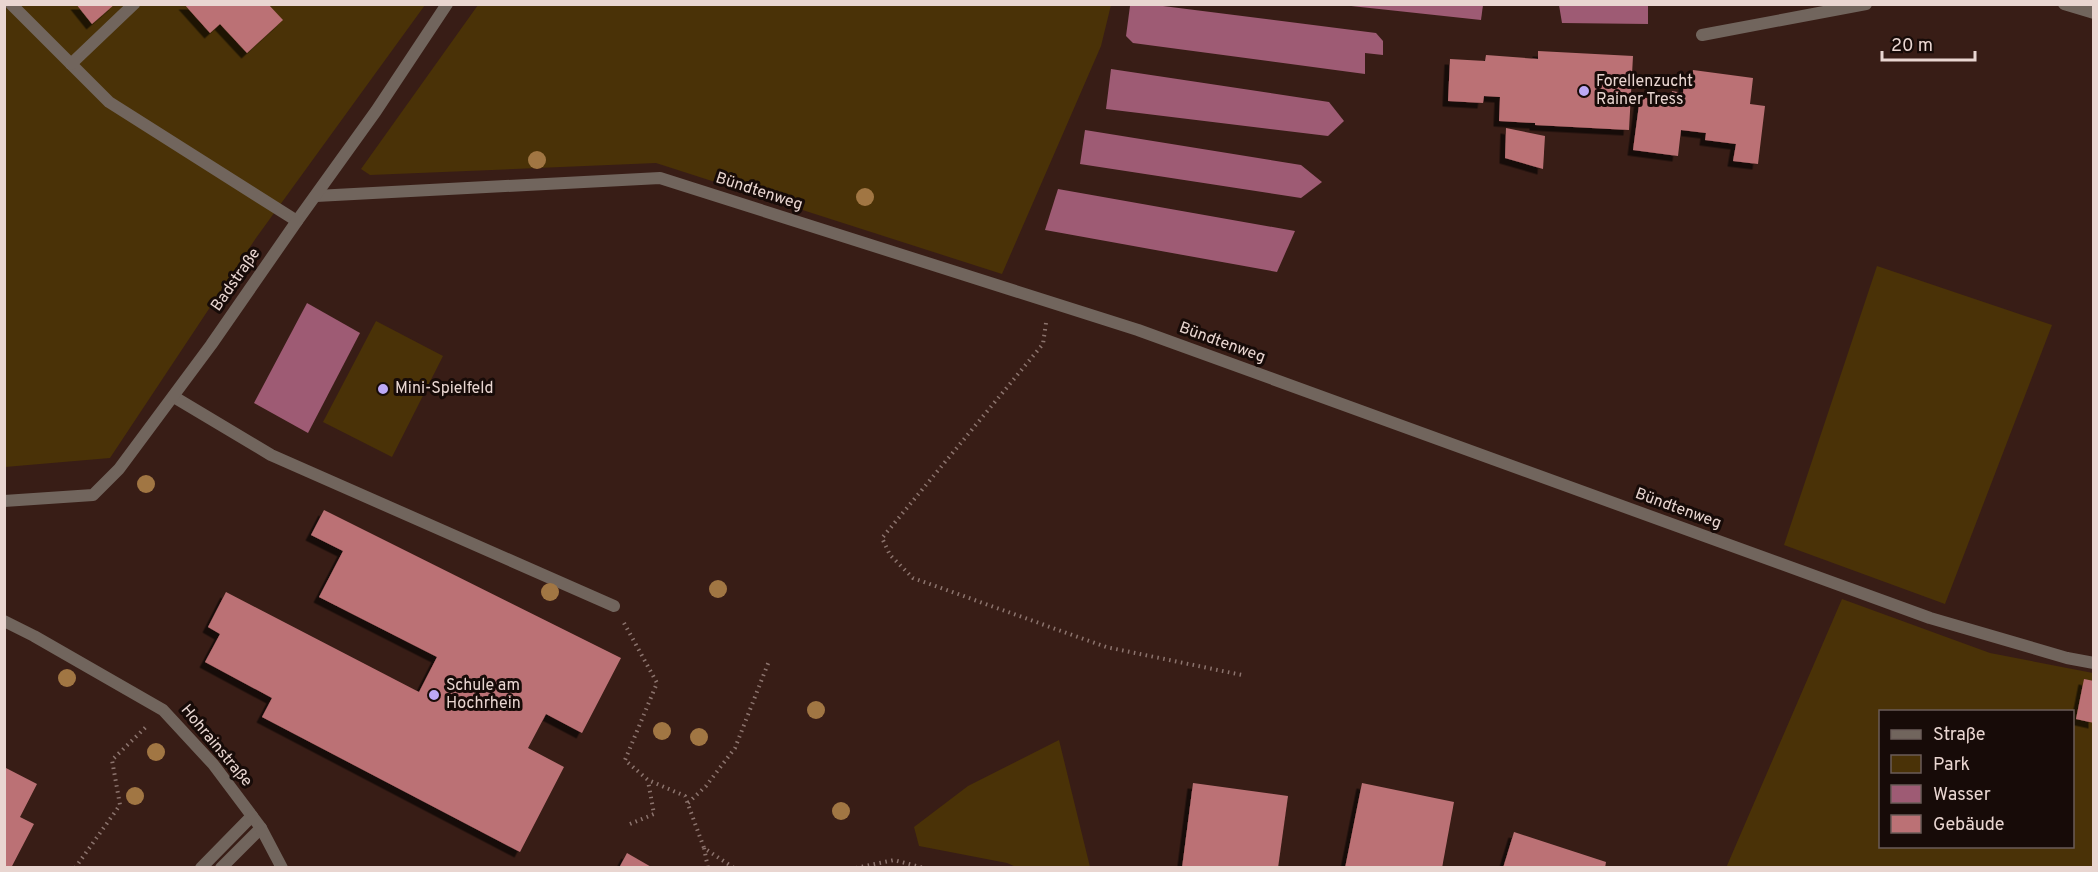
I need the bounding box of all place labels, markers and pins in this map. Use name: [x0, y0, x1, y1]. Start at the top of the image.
place label: Forellenzucht Rainer Tress: [1596, 72, 1693, 110]
marker: Forellenzucht Rainer Tress: [1577, 84, 1591, 98]
place label: Mini-Spielfeld: [395, 379, 493, 399]
marker: Mini-Spielfeld: [376, 382, 390, 396]
place label: Schule am Hochrhein: [446, 676, 521, 714]
marker: Schule am Hochrhein: [427, 688, 441, 702]

